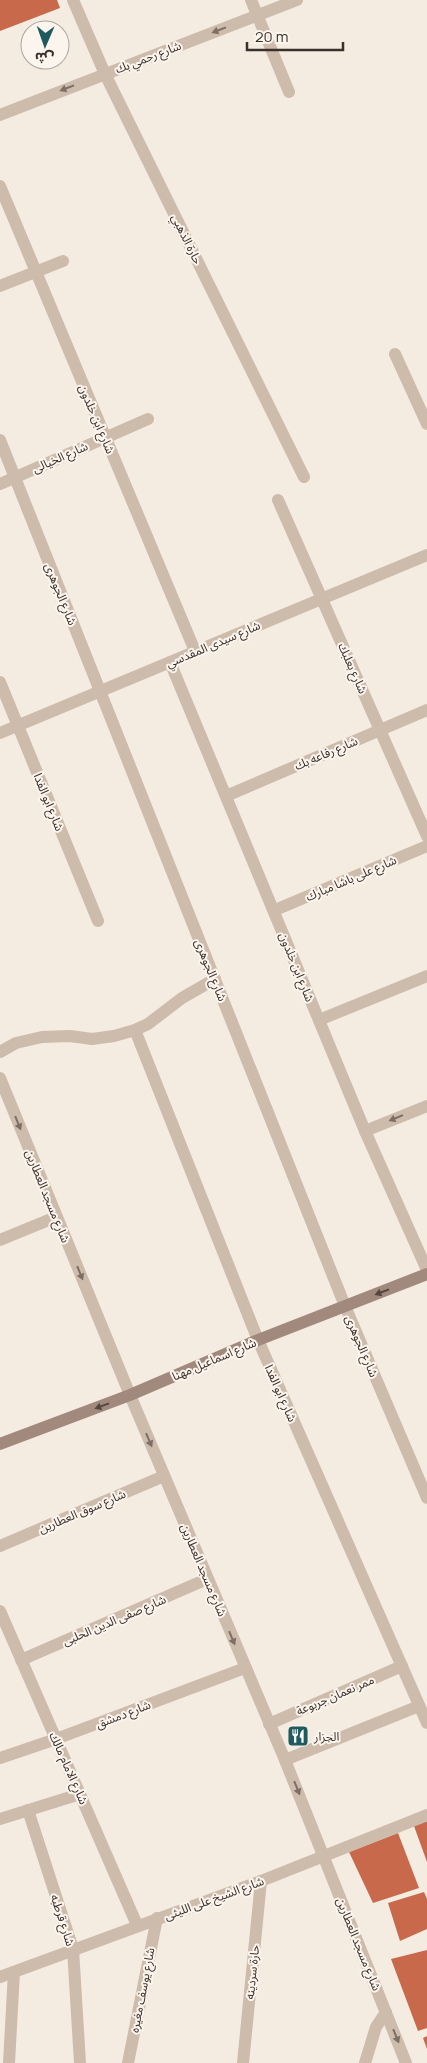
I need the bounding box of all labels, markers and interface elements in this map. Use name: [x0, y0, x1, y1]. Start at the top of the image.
north arrow: [20, 20, 70, 70]
scale bar: [247, 20, 343, 52]
one-way arrow: [211, 26, 226, 34]
text: 20 m: [255, 26, 288, 47]
street label: شارع رحمي بك: [113, 37, 184, 79]
text: ش: [35, 49, 54, 68]
one-way arrow: [60, 85, 75, 93]
street label: حارة الذهبي: [166, 211, 206, 268]
street label: شارع ابن خلدون: [74, 382, 119, 457]
street label: شارع الخيالى: [29, 437, 91, 478]
street label: شارع الجوهرى: [40, 560, 81, 628]
street label: شارع سيدى المقدسي: [163, 616, 264, 673]
street label: شارع بعلبك: [333, 640, 372, 697]
street label: شارع رفاعه بك: [292, 732, 361, 775]
street label: شارع ابو الفدا: [29, 770, 68, 834]
street label: شارع على باشا مبارك: [303, 851, 399, 906]
street label: شارع ابن خلدون: [274, 930, 319, 1005]
street label: شارع الجوهرى: [190, 936, 231, 1004]
one-way arrow: [388, 1114, 403, 1122]
one-way arrow: [15, 1116, 23, 1130]
street label: شارع مسجد العطارين: [21, 1147, 74, 1246]
one-way arrow: [76, 1266, 84, 1280]
one-way arrow: [374, 1288, 389, 1296]
street label: شارع الجوهرى: [340, 1312, 383, 1380]
street label: شارع اسماعيل مهنا: [169, 1334, 259, 1385]
street label: شارع ابو الفدا: [260, 1362, 301, 1425]
one-way arrow: [94, 1403, 109, 1410]
one-way arrow: [146, 1433, 154, 1447]
street label: شارع سوق العطارين: [36, 1485, 129, 1538]
street label: شارع مسجد العطارين: [176, 1521, 231, 1619]
street label: شارع صفى الدين الحلبى: [60, 1590, 169, 1650]
one-way arrow: [229, 1631, 237, 1645]
street label: ممر نعمان جربوعة: [293, 1671, 377, 1719]
street label: شارع دمشق: [93, 1696, 153, 1733]
restaurant icon: الجزار: [286, 1724, 310, 1748]
place label: الجزار: [313, 1728, 339, 1745]
street label: شارع الامام مالك: [45, 1729, 93, 1807]
one-way arrow: [293, 1781, 301, 1795]
street label: شارع الشيخ على الليثى: [162, 1872, 267, 1925]
street label: شارع قرطبه: [46, 1892, 79, 1948]
street label: شارع مسجد العطارين: [332, 1895, 385, 1994]
street label: حارة سردينه: [241, 1944, 263, 2000]
street label: شارع يوسف مغيره: [125, 1946, 160, 2034]
one-way arrow: [392, 2029, 400, 2044]

